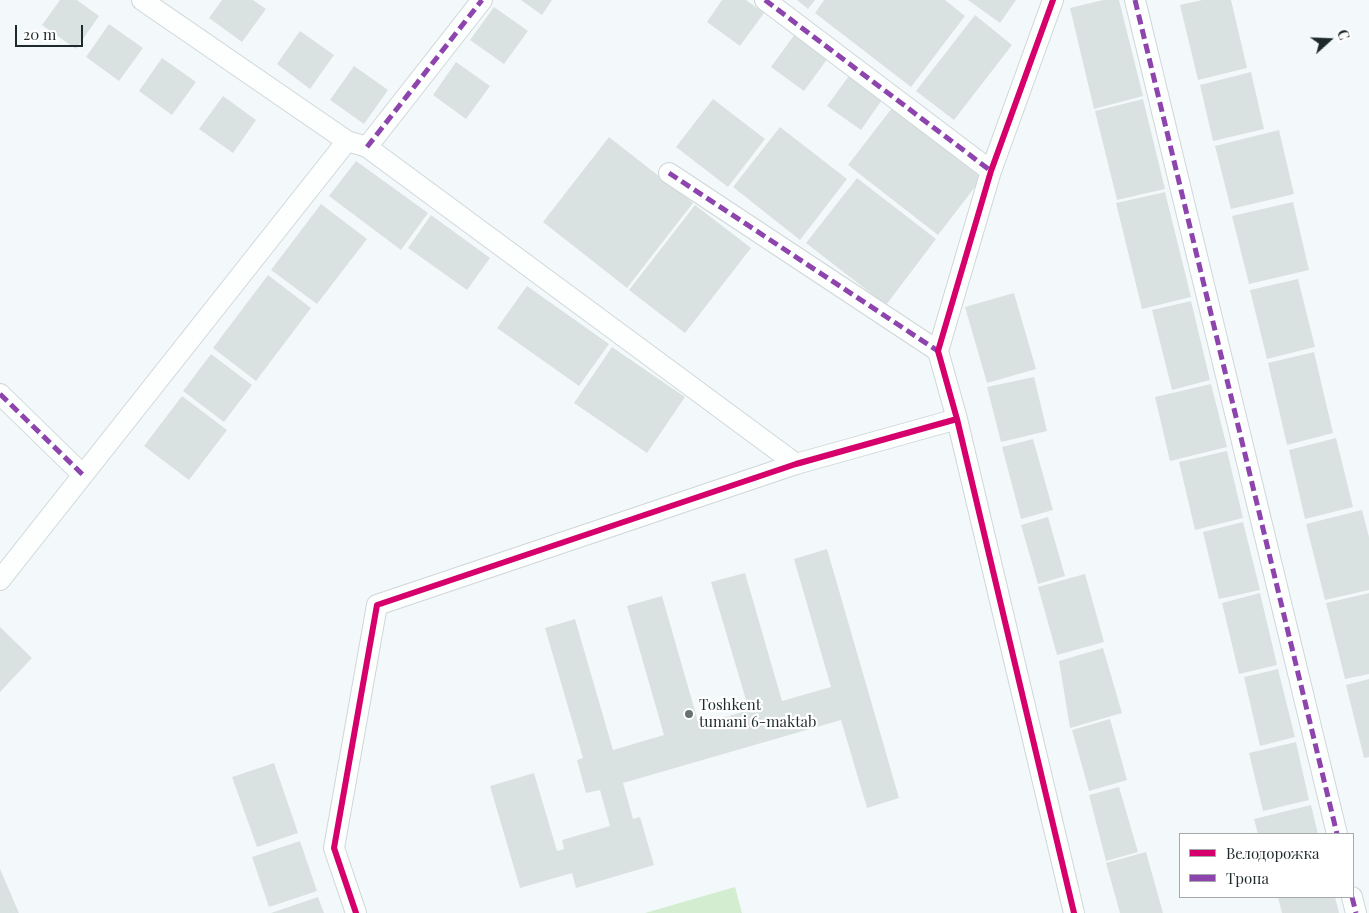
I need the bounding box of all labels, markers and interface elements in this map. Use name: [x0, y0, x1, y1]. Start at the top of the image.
scale bar: [18, 15, 85, 47]
north arrow: [1304, 15, 1354, 65]
text: 20 m: [23, 24, 56, 44]
text: С: [1333, 27, 1354, 43]
place label: Toshkent tumani 6-maktab: [699, 696, 816, 731]
marker: Toshkent tumani 6-maktab: [683, 708, 695, 720]
legend: [1179, 833, 1354, 898]
text: Велодорожка: [1226, 843, 1319, 863]
text: Тропа: [1226, 868, 1269, 888]

